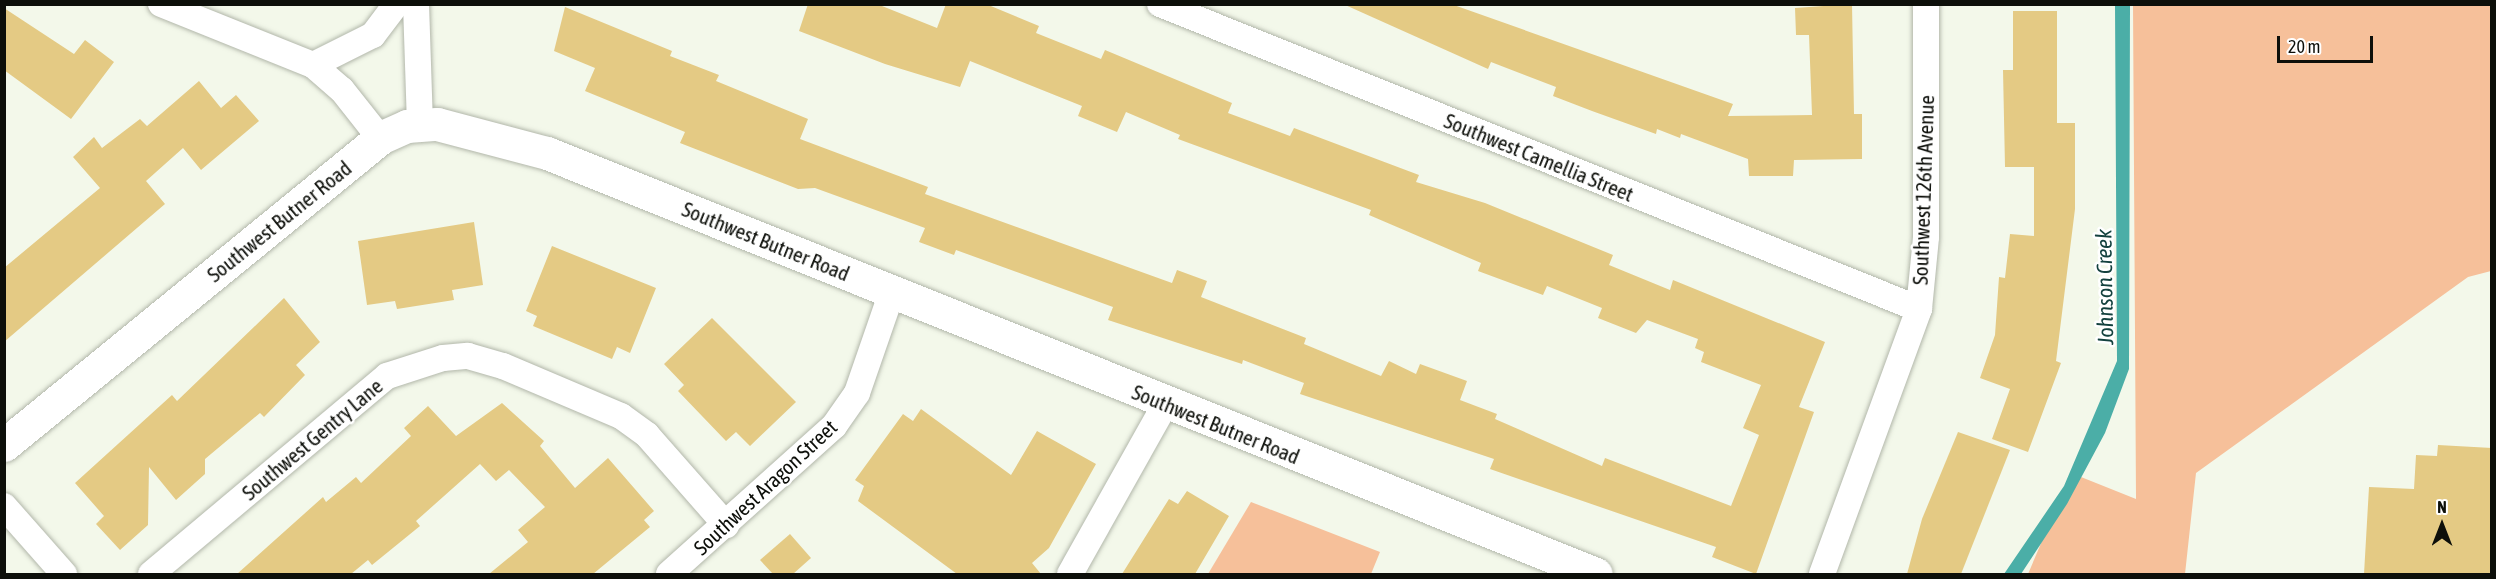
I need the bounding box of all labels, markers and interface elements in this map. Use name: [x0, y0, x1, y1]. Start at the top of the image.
scale bar: [2280, 24, 2376, 62]
text: 20 m: [2288, 36, 2320, 57]
street label: Southwest 126th Avenue: [1907, 95, 1939, 285]
street label: Southwest Camellia Street: [1441, 108, 1637, 206]
street label: Southwest Butner Road: [202, 155, 356, 287]
street label: Southwest Butner Road: [679, 196, 853, 286]
water label: Johnson Creek: [2091, 229, 2119, 345]
street label: Southwest Gentry Lane: [237, 373, 387, 505]
street label: Southwest Butner Road: [1129, 379, 1303, 469]
street label: Southwest Aragon Street: [688, 414, 842, 560]
north arrow: [2412, 495, 2472, 555]
text: N: [2437, 498, 2447, 516]

